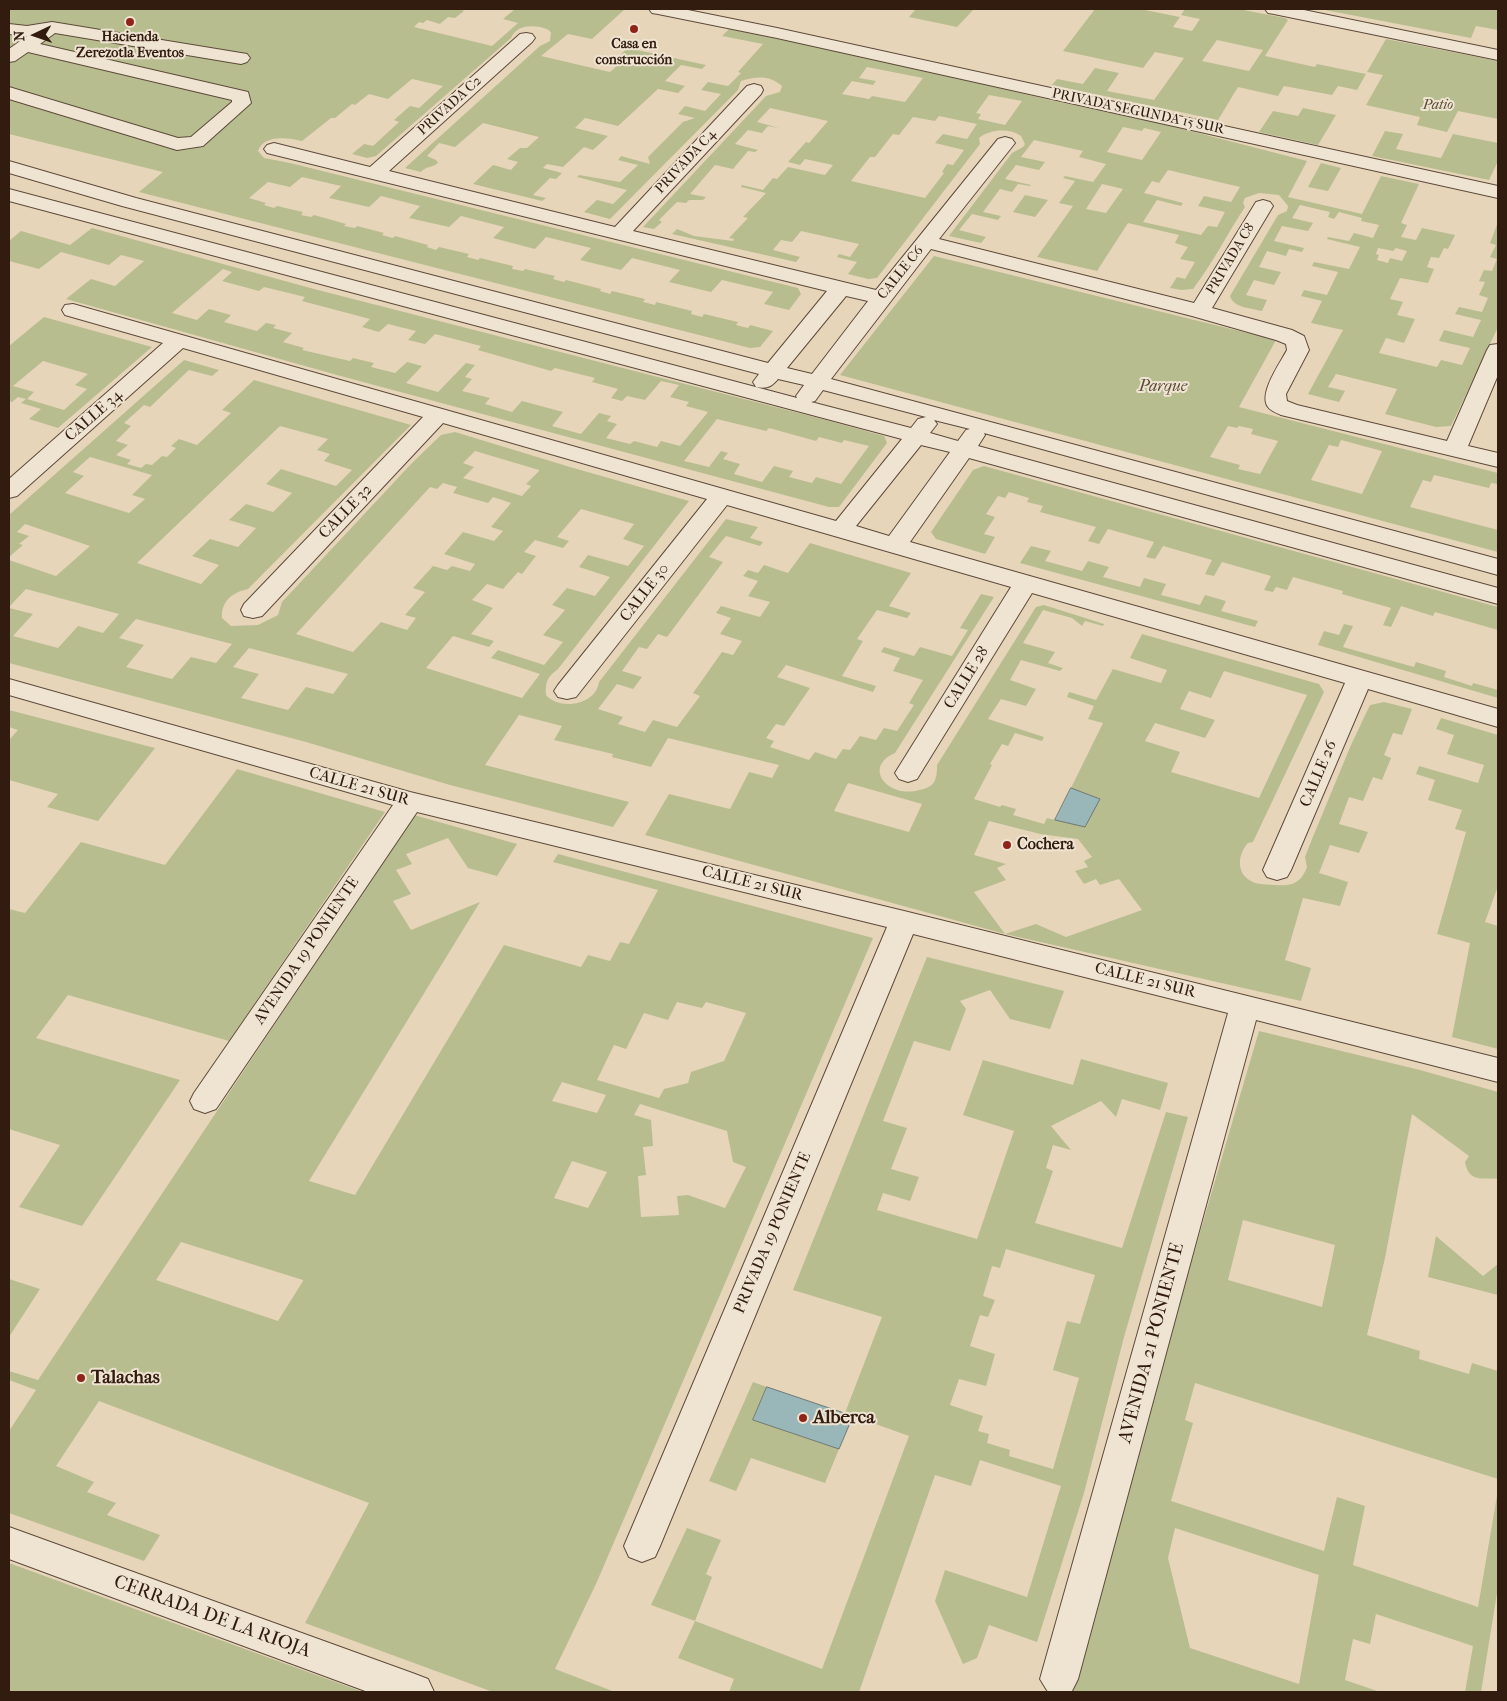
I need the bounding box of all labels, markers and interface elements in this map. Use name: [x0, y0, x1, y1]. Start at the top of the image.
north arrow: [10, 10, 60, 60]
marker: Hacienda Zerezotla Eventos: [124, 16, 136, 28]
marker: Casa en construcción: [628, 23, 640, 35]
text: N: [11, 30, 28, 42]
place label: Hacienda Zerezotla Eventos: [76, 30, 184, 62]
place label: Casa en construcción: [596, 37, 672, 70]
street label: PRIVADA C2: [414, 73, 486, 139]
street label: PRIVADA SEGUNDA 15 SUR: [1050, 86, 1226, 138]
park label: Patio: [1423, 98, 1453, 114]
street label: PRIVADA C4: [652, 126, 720, 198]
street label: PRIVADA C8: [1203, 220, 1259, 298]
street label: CALLE C6: [874, 243, 928, 303]
park label: Parque: [1139, 377, 1187, 397]
street label: CALLE 34: [61, 386, 127, 446]
street label: CALLE 32: [315, 481, 377, 543]
street label: CALLE 30: [616, 560, 674, 626]
street label: CALLE 28: [940, 643, 994, 713]
street label: CALLE 26: [1296, 738, 1342, 810]
street label: CALLE 21 SUR: [307, 764, 411, 810]
place label: Cochera: [1017, 835, 1074, 855]
marker: Cochera: [1001, 839, 1013, 851]
street label: CALLE 21 SUR: [700, 862, 804, 906]
street label: AVENIDA 19 PONIENTE: [250, 873, 364, 1029]
street label: CALLE 21 SUR: [1093, 959, 1197, 1003]
street label: PRIVADA 19 PONIENTE: [730, 1149, 816, 1317]
street label: AVENIDA 21 PONIENTE: [1114, 1240, 1190, 1446]
place label: Talachas: [91, 1367, 160, 1389]
marker: Talachas: [75, 1372, 87, 1384]
place label: Alberca: [813, 1407, 875, 1429]
marker: Alberca: [797, 1412, 809, 1424]
street label: CERRADA DE LA RIOJA: [110, 1571, 314, 1663]

